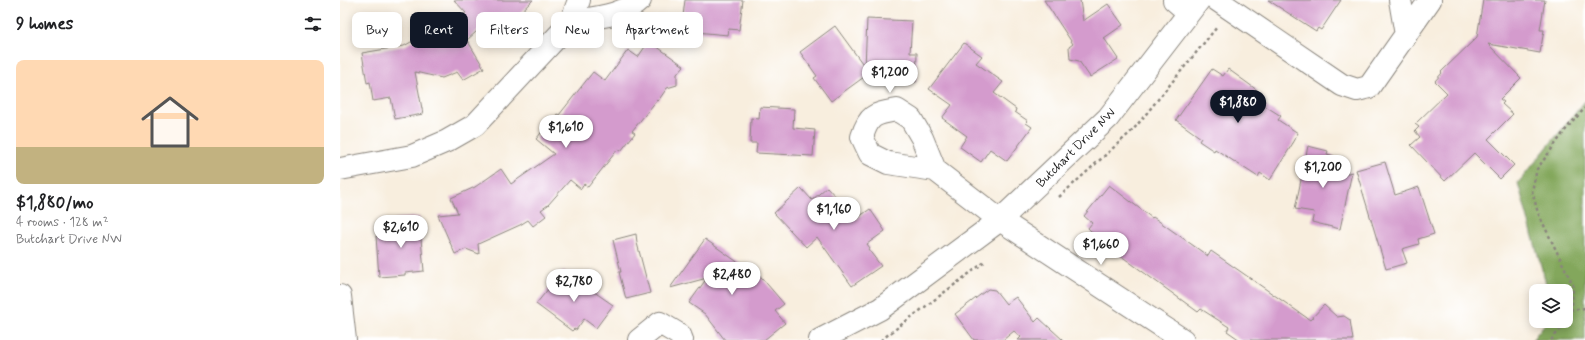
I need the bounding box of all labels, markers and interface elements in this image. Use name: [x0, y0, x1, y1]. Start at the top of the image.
chip: Buy: [352, 12, 402, 48]
chip: Rent: [410, 12, 468, 48]
chip: Filters: [476, 12, 543, 48]
chip: New: [551, 12, 604, 48]
chip: Apartment: [612, 12, 703, 48]
text: 9 homes: [16, 13, 73, 35]
icon: filters: [302, 13, 324, 35]
pin: $1,200: [857, 60, 923, 94]
text: $1,200: [871, 64, 909, 81]
icon: home: [134, 86, 206, 158]
pin: $1,880: [1205, 90, 1271, 124]
text: $1,880: [1219, 94, 1257, 111]
street label: Butchart Drive NW: [1033, 105, 1120, 191]
pin: $1,610: [533, 115, 599, 149]
text: $1,610: [548, 119, 584, 136]
pin: $1,200: [1290, 155, 1356, 189]
text: $1,200: [1304, 159, 1342, 176]
text: $1,880/mo: [16, 192, 94, 214]
pin: $1,160: [801, 197, 867, 231]
text: $1,160: [816, 201, 852, 218]
text: 4 rooms · 128 m²: [16, 214, 108, 231]
pin: $2,610: [368, 215, 434, 249]
text: $2,610: [383, 219, 419, 236]
text: Butchart Drive NW: [16, 231, 122, 248]
pin: $1,660: [1068, 232, 1134, 266]
text: $1,660: [1083, 236, 1119, 253]
pin: $2,480: [699, 262, 765, 296]
text: $2,480: [712, 266, 752, 283]
pin: $2,780: [541, 269, 607, 303]
text: $2,780: [555, 273, 593, 290]
map controls: [1529, 284, 1573, 328]
button: layers: [1529, 284, 1573, 328]

